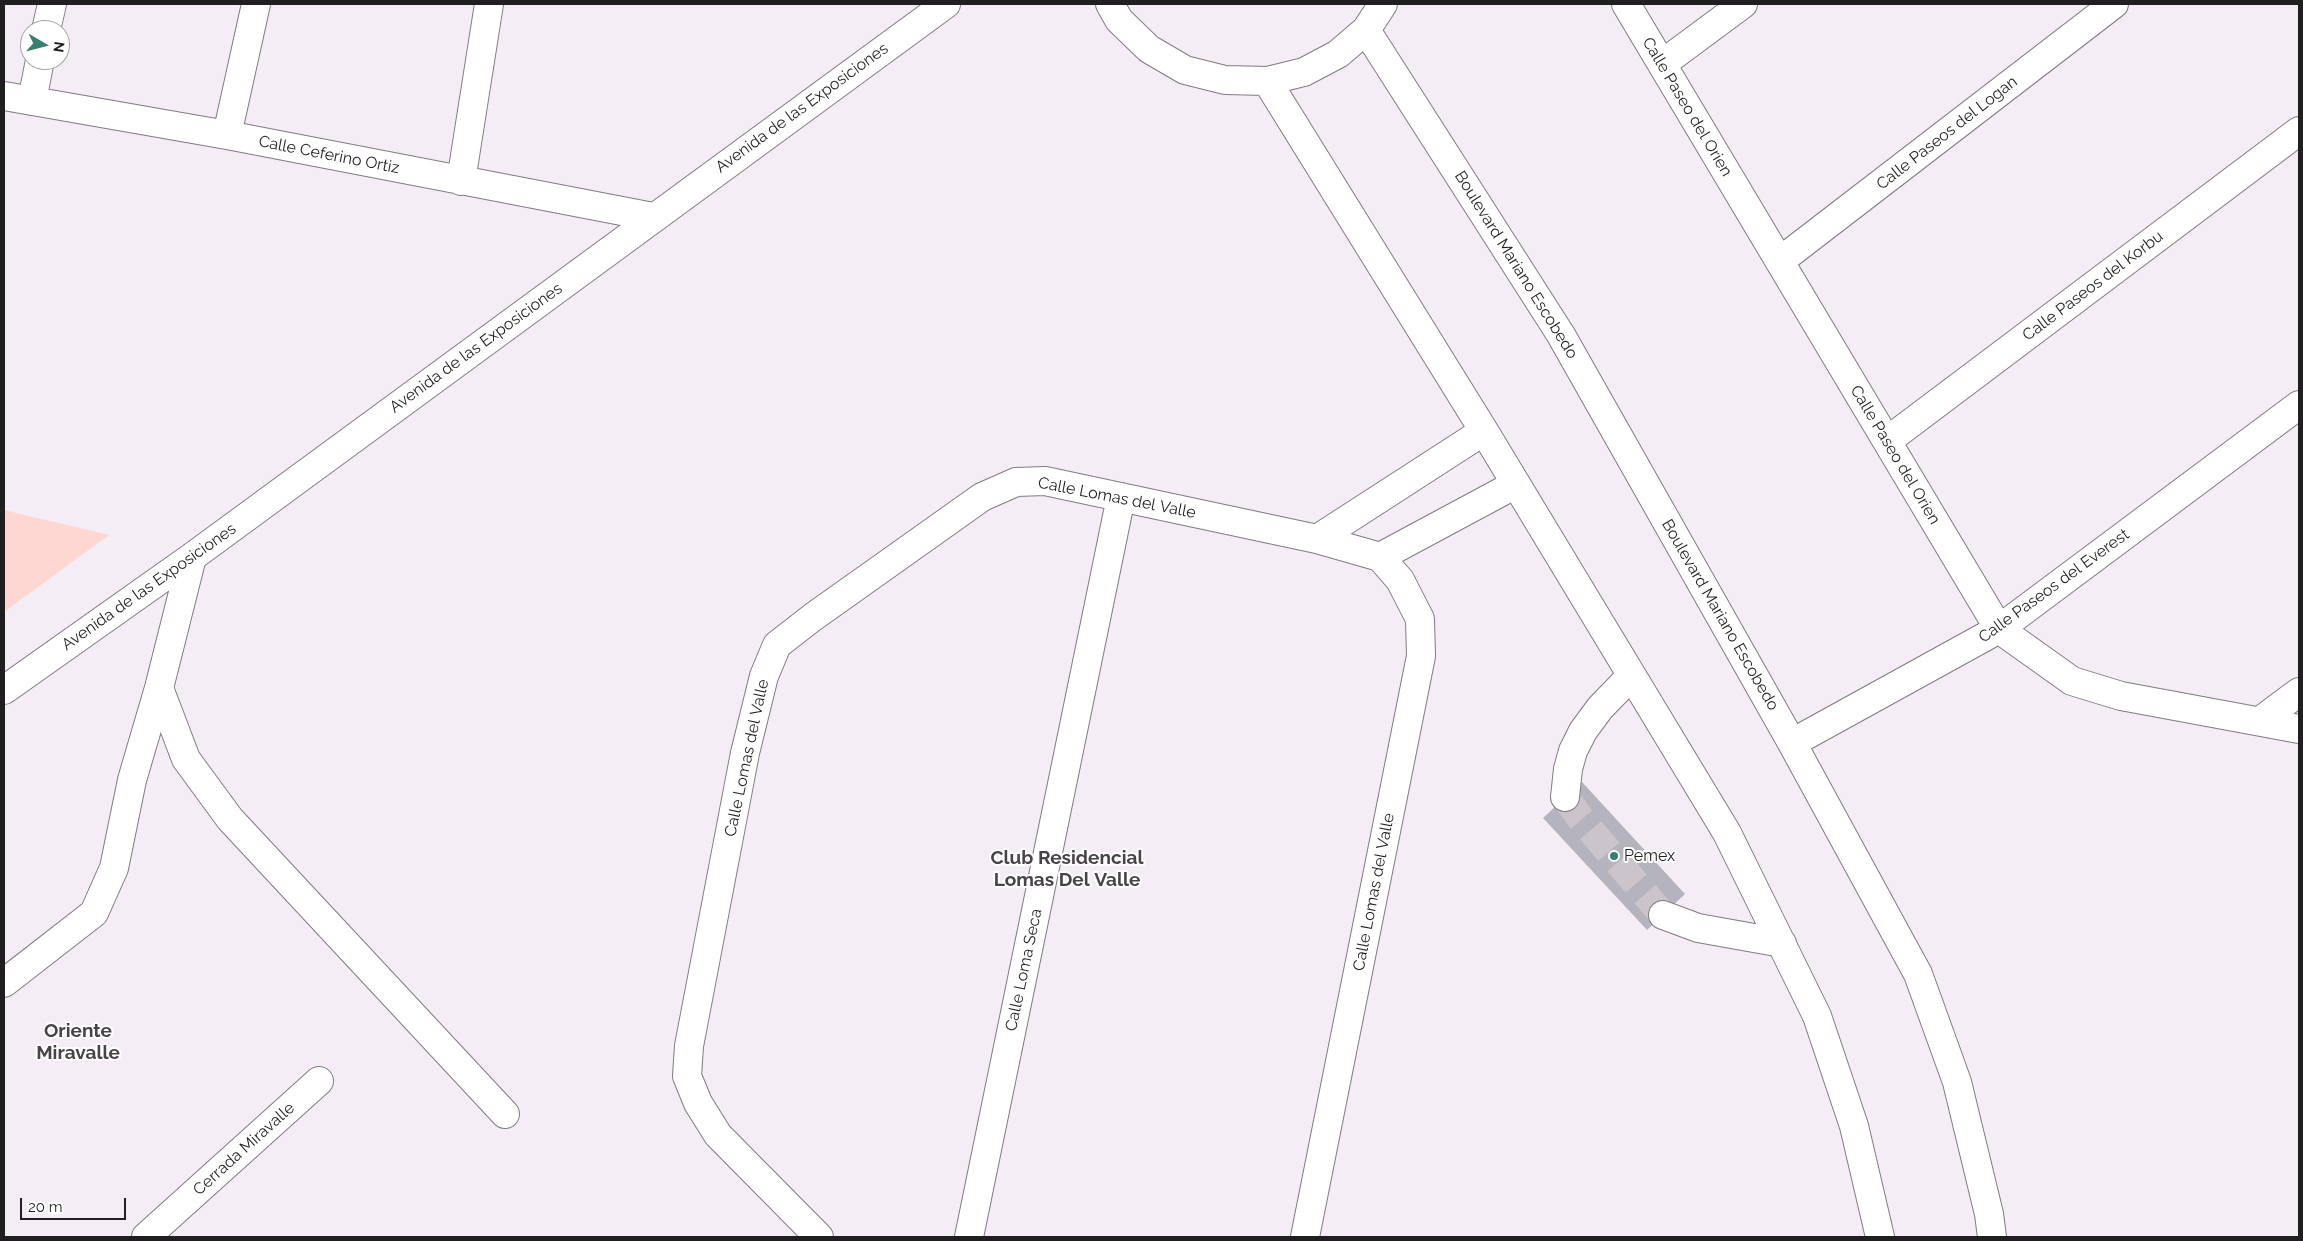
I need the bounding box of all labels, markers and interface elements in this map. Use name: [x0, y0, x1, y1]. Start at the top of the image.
north arrow: [20, 20, 70, 70]
street label: Calle Paseo del Orien: [1638, 34, 1736, 180]
street label: Avenida de las Exposiciones: [712, 39, 892, 177]
text: N: [50, 41, 68, 53]
street label: Calle Paseos del Logan: [1873, 72, 2021, 194]
street label: Calle Ceferino Ortiz: [257, 132, 401, 178]
street label: Boulevard Mariano Escobedo: [1450, 168, 1582, 362]
street label: Calle Paseos del Korbu: [2019, 227, 2167, 345]
street label: Avenida de las Exposiciones: [386, 279, 566, 417]
street label: Calle Paseo del Orien: [1846, 382, 1944, 528]
street label: Calle Lomas del Valle: [1036, 473, 1198, 523]
street label: Boulevard Mariano Escobedo: [1657, 516, 1783, 714]
street label: Avenida de las Exposiciones: [58, 519, 240, 655]
street label: Calle Paseos del Everest: [1975, 525, 2133, 647]
street label: Calle Lomas del Valle: [721, 678, 773, 838]
street label: Calle Lomas del Valle: [1349, 811, 1399, 973]
place label: Pemex: [1624, 846, 1675, 866]
district label: Club Residencial Lomas Del Valle: [991, 847, 1143, 891]
marker: Pemex: [1608, 850, 1620, 862]
street label: Calle Loma Seca: [1002, 907, 1046, 1033]
district label: Oriente Miravalle: [36, 1020, 120, 1064]
street label: Cerrada Miravalle: [189, 1098, 299, 1200]
scale bar: [22, 1188, 129, 1220]
text: 20 m: [28, 1198, 63, 1216]

